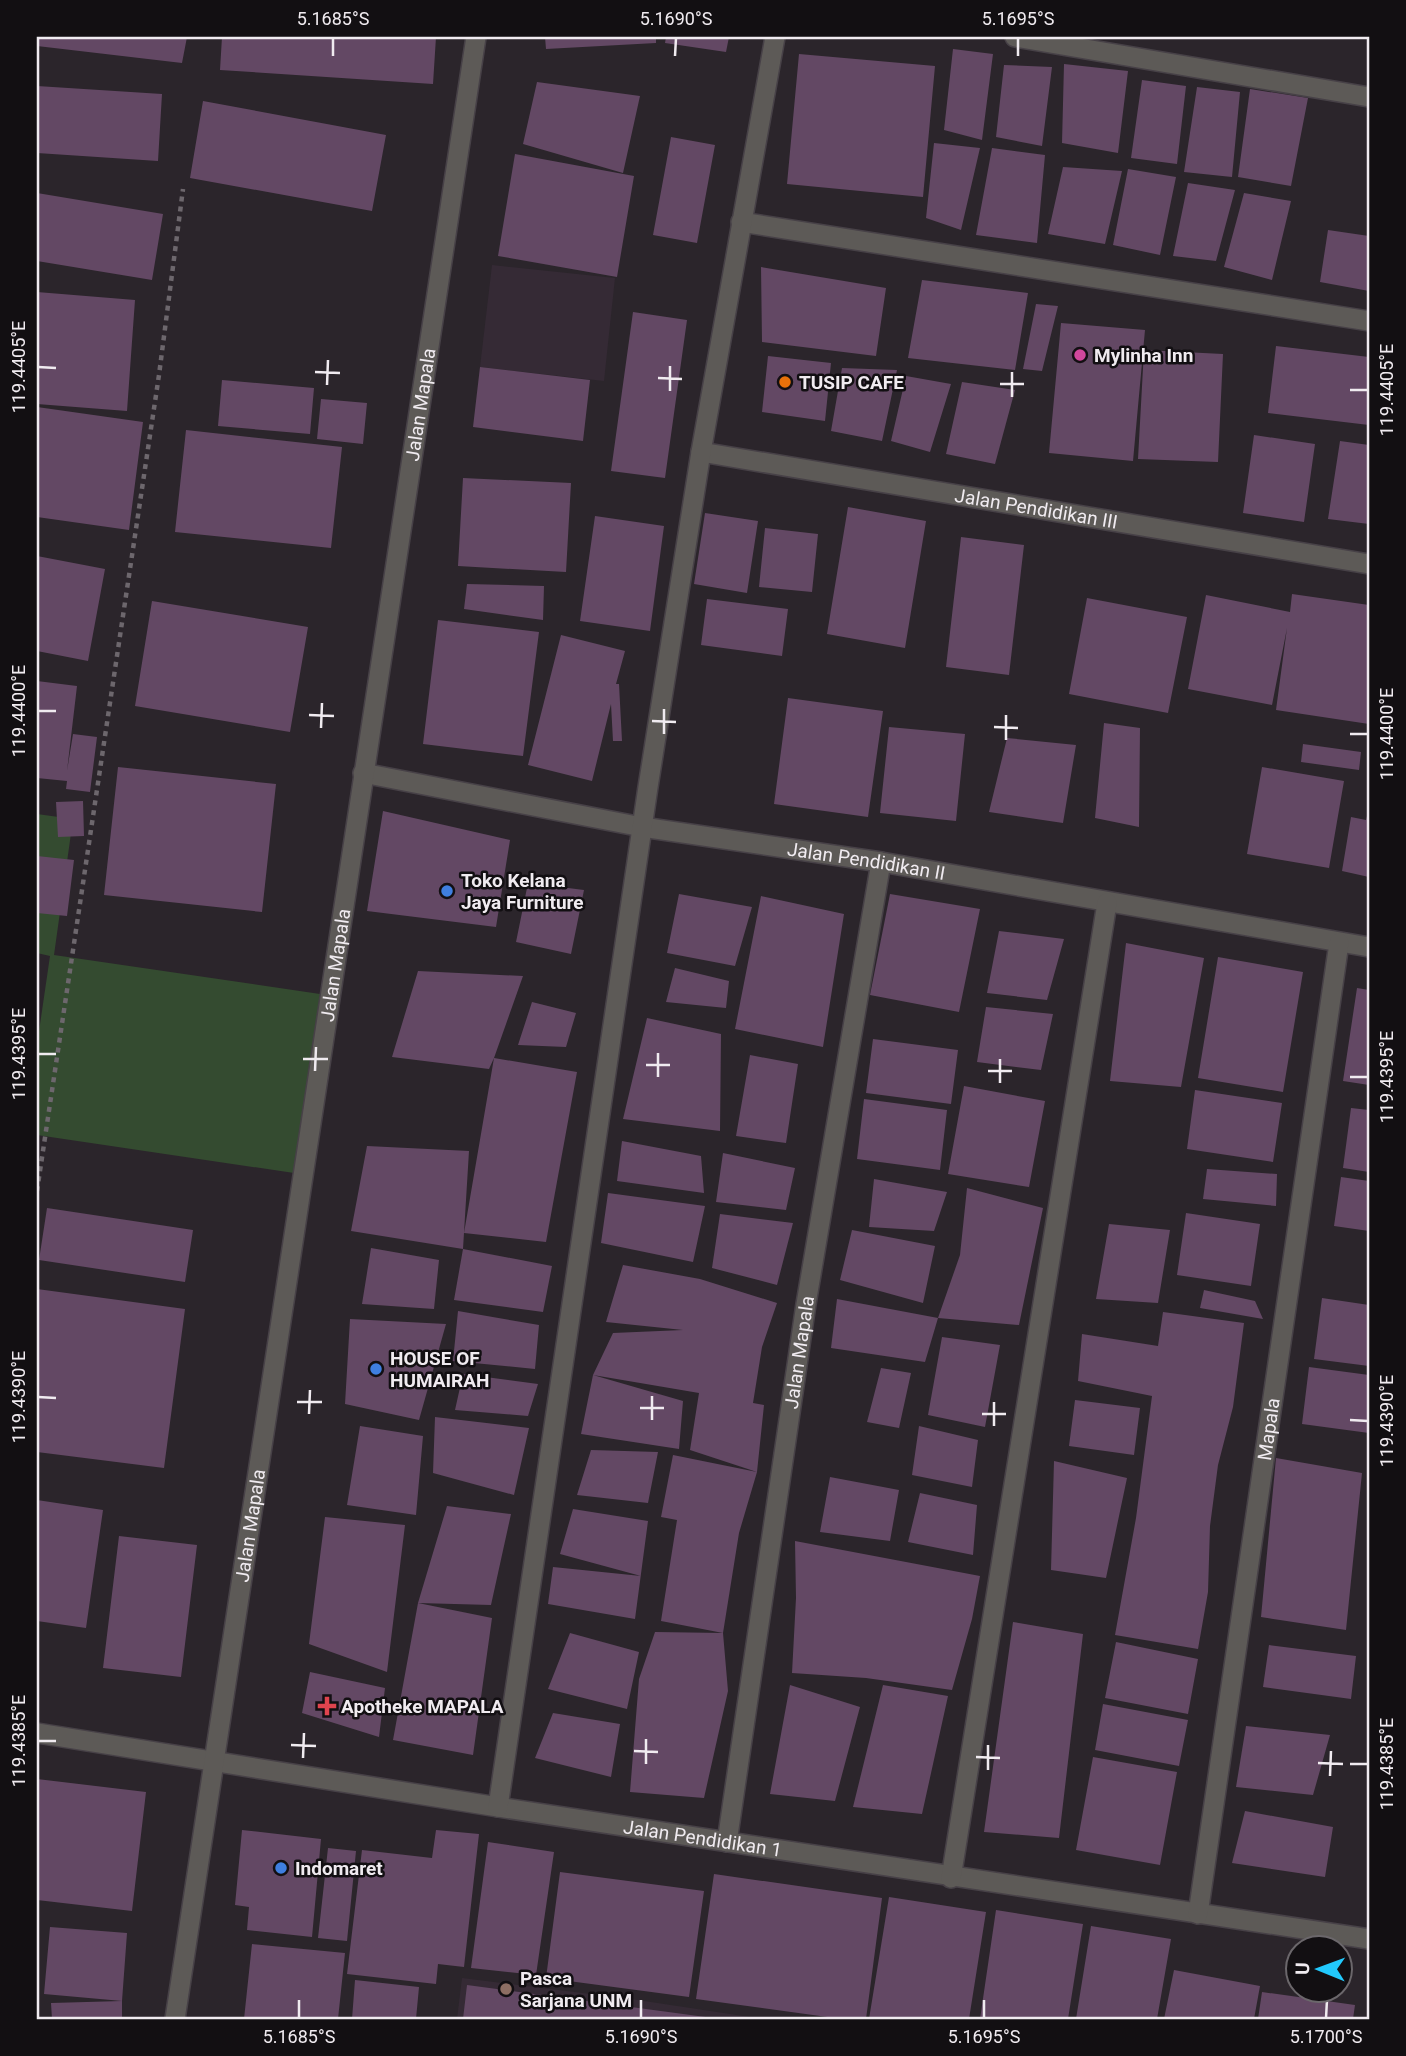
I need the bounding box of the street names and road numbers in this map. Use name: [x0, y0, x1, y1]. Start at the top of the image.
street label: Jalan Mapala: [400, 346, 440, 463]
street label: Jalan Pendidikan III: [953, 483, 1120, 533]
street label: Jalan Pendidikan II: [786, 837, 947, 885]
street label: Jalan Mapala: [315, 907, 355, 1023]
street label: Jalan Mapala: [779, 1294, 819, 1410]
street label: Mapala: [1253, 1396, 1284, 1462]
street label: Jalan Mapala: [230, 1468, 270, 1584]
street label: Jalan Pendidikan 1: [622, 1815, 784, 1861]

